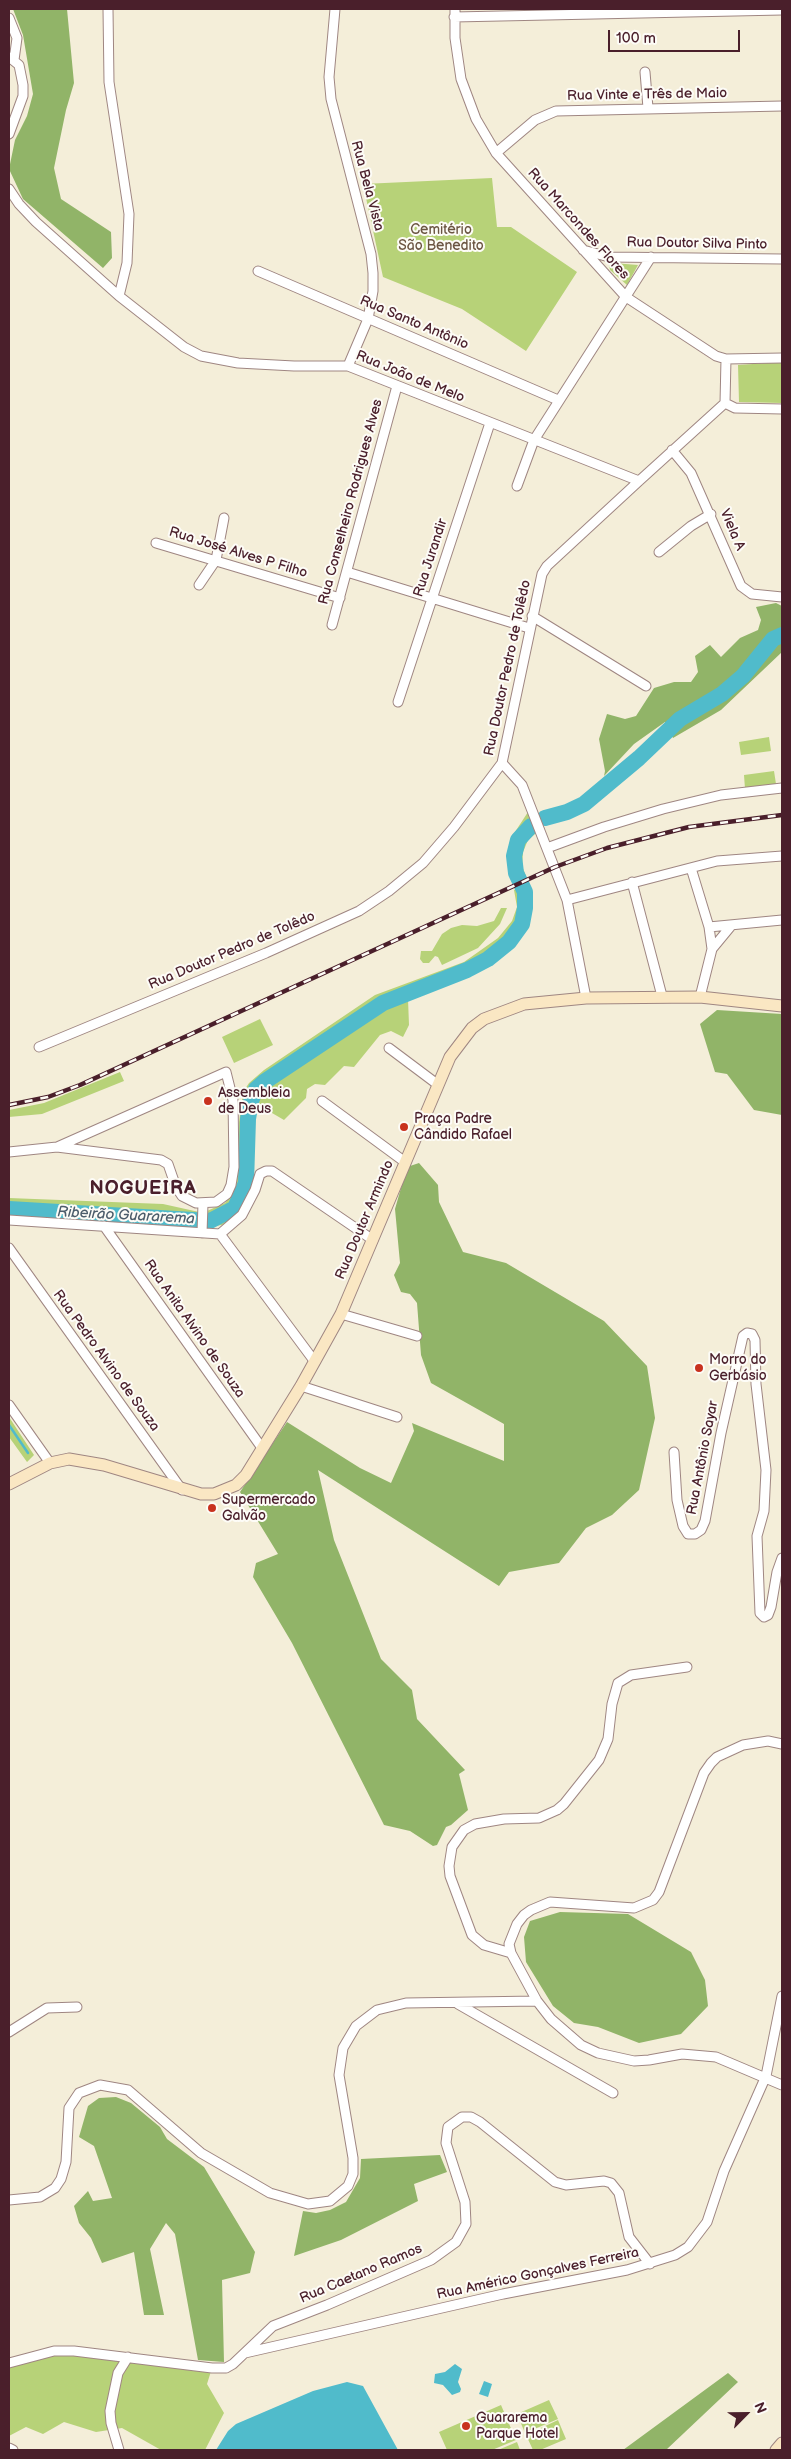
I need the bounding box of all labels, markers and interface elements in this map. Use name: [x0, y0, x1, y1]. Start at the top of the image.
scale bar: [611, 20, 744, 52]
text: 100 m: [616, 29, 656, 48]
street label: Rua Vinte e Três de Maio: [567, 85, 727, 105]
street label: Rua Bela Vista: [347, 139, 387, 233]
street label: Rua Marcondes Flores: [524, 165, 632, 283]
park label: Cemitério São Benedito: [398, 222, 484, 254]
street label: Rua Doutor Silva Pinto: [627, 234, 767, 254]
street label: Rua Santo Antônio: [357, 292, 471, 354]
street label: Rua João de Melo: [353, 348, 467, 406]
street label: Rua Conselheiro Rodrigues Alves: [315, 397, 387, 607]
street label: Viela A: [716, 507, 748, 553]
street label: Rua Jurandir: [410, 517, 452, 599]
street label: Rua José Alves P Filho: [167, 524, 309, 582]
street label: Rua Doutor Pedro de Tolêdo: [481, 579, 535, 757]
street label: Rua Doutor Pedro de Tolêdo: [146, 908, 318, 994]
place label: Assembleia de Deus: [218, 1085, 290, 1118]
marker: Assembleia de Deus: [202, 1095, 214, 1107]
place label: Praça Padre Cândido Rafael: [414, 1111, 512, 1144]
marker: Praça Padre Cândido Rafael: [398, 1121, 410, 1133]
street label: Rua Doutor Armindo: [332, 1158, 398, 1282]
district label: NOGUEIRA: [88, 1178, 198, 1200]
water label: Ribeirão Guararema: [57, 1203, 195, 1229]
street label: Rua Anita Alvino de Souza: [140, 1257, 248, 1401]
street label: Rua Pedro Alvino de Souza: [49, 1287, 163, 1435]
place label: Morro do Gerbásio: [709, 1352, 767, 1384]
marker: Morro do Gerbásio: [693, 1362, 705, 1374]
street label: Rua Antônio Sayar: [684, 1400, 722, 1516]
place label: Supermercado Galvão: [222, 1492, 316, 1524]
marker: Supermercado Galvão: [206, 1502, 218, 1514]
street label: Rua Caetano Ramos: [297, 2241, 425, 2307]
street label: Rua Américo Gonçalves Ferreira: [435, 2244, 641, 2304]
north arrow: [721, 2389, 771, 2439]
text: N: [750, 2400, 770, 2416]
place label: Guararema Parque Hotel: [476, 2410, 558, 2442]
marker: Guararema Parque Hotel: [460, 2420, 472, 2432]

